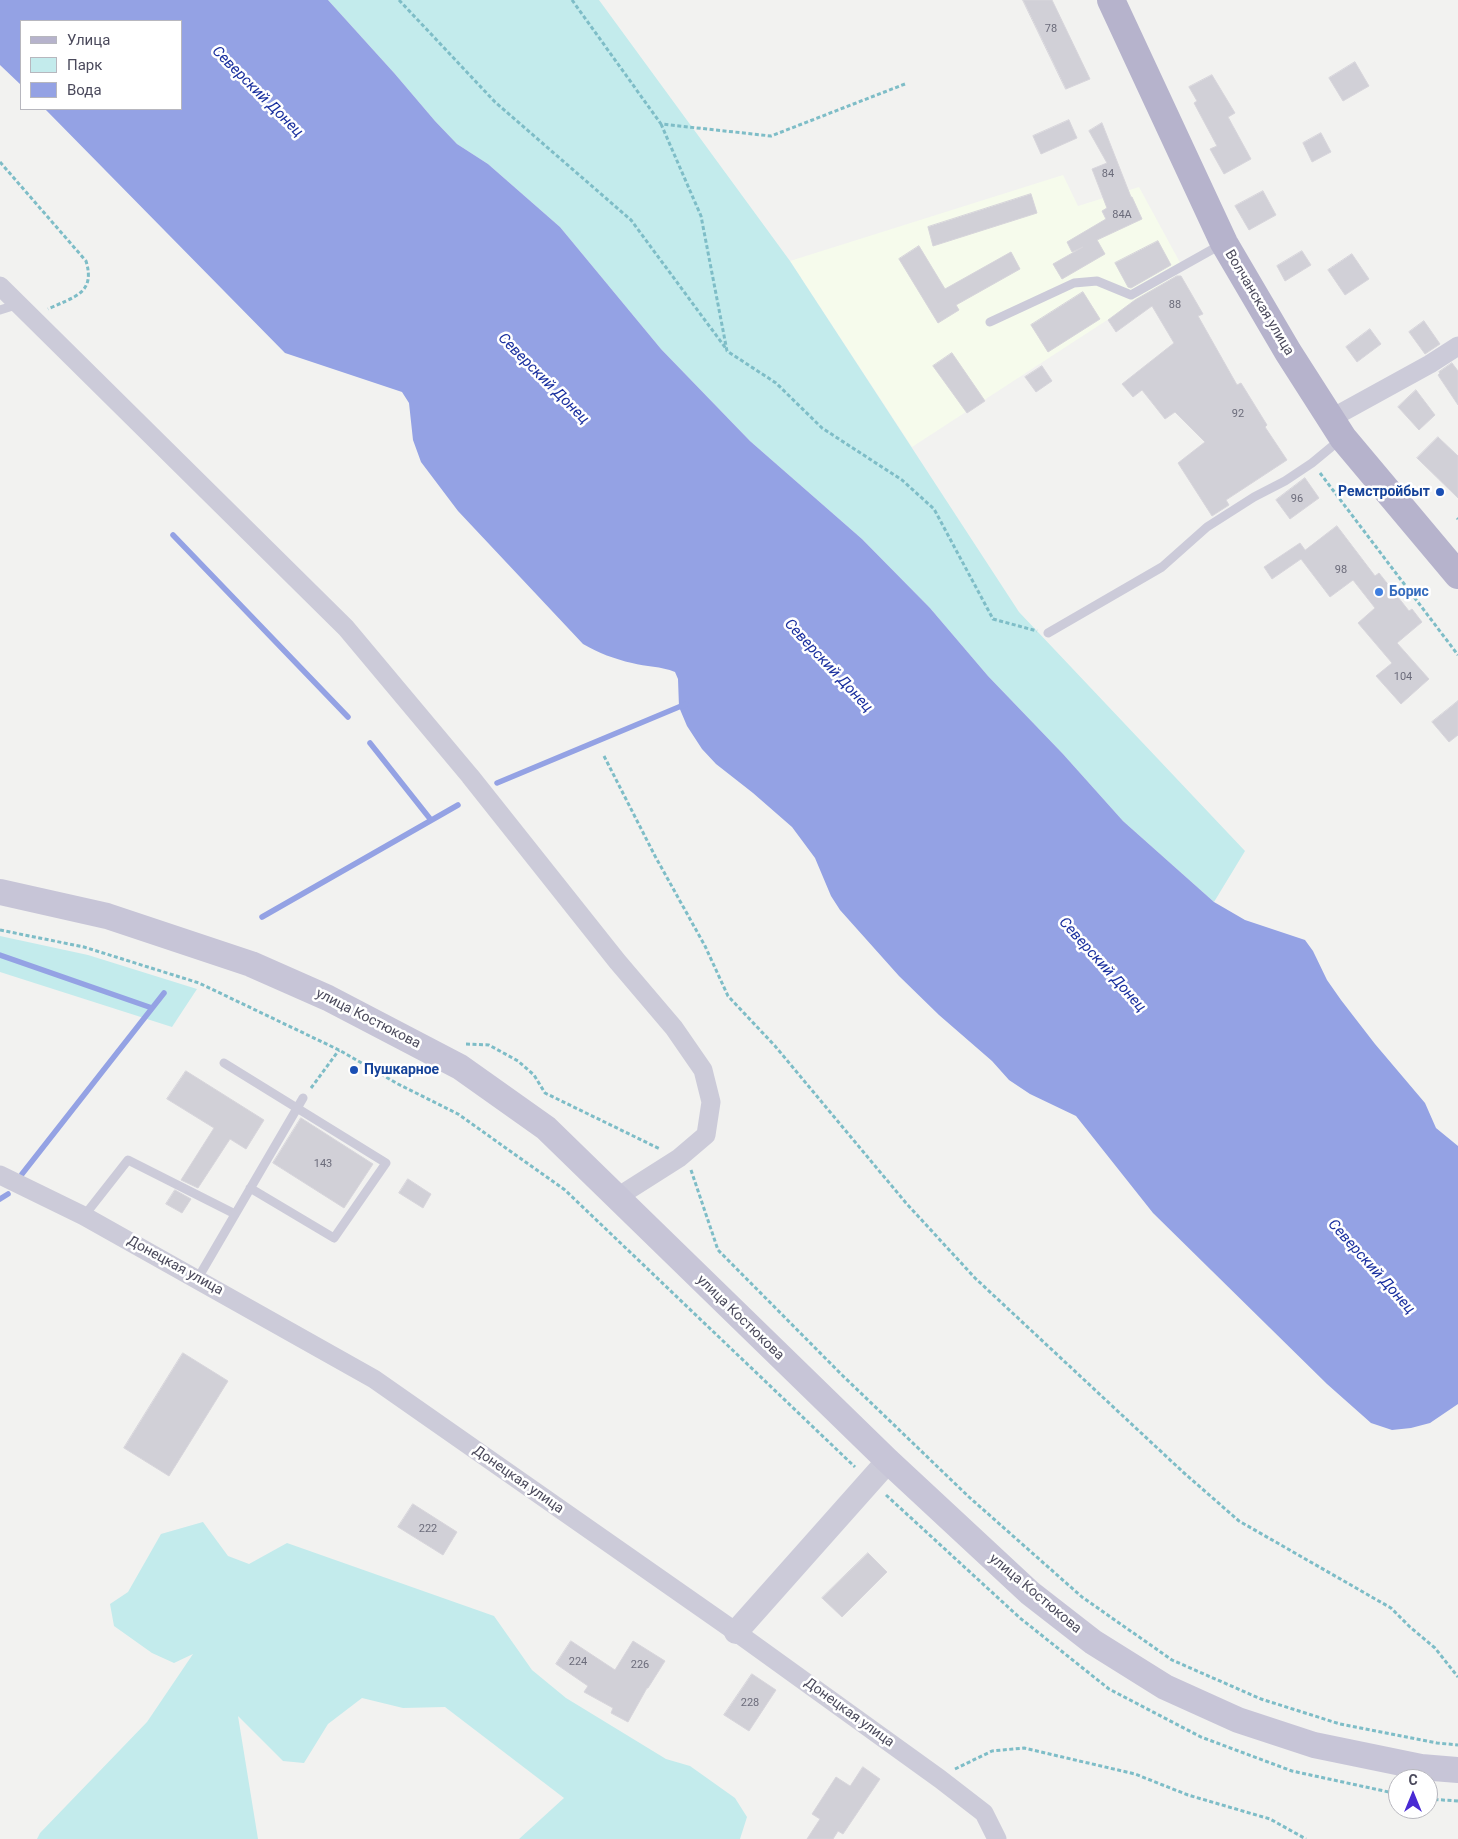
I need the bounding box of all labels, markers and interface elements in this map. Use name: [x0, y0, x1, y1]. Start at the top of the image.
legend: [20, 20, 182, 110]
house number: 78: [1045, 22, 1057, 36]
text: Улица: [67, 31, 110, 49]
water label: Северский Донец: [208, 43, 306, 141]
text: Парк: [67, 56, 102, 74]
text: Вода: [67, 81, 102, 99]
house number: 84: [1102, 167, 1114, 181]
house number: 84А: [1112, 208, 1132, 222]
street label: Волчанская улица: [1221, 247, 1297, 359]
house number: 88: [1169, 298, 1181, 312]
water label: Северский Донец: [494, 330, 592, 428]
house number: 92: [1232, 407, 1244, 421]
place label: Ремстройбыт: [1338, 484, 1430, 500]
marker: Ремстройбыт: [1434, 486, 1446, 498]
house number: 96: [1291, 492, 1303, 506]
house number: 98: [1335, 563, 1347, 577]
place label: Борис: [1389, 584, 1429, 600]
marker: Борис: [1373, 586, 1385, 598]
water label: Северский Донец: [780, 615, 876, 717]
house number: 104: [1394, 670, 1412, 684]
water label: Северский Донец: [1055, 914, 1149, 1016]
street label: улица Костюкова: [313, 985, 423, 1053]
place label: Пушкарное: [364, 1062, 439, 1078]
marker: Пушкарное: [348, 1064, 360, 1076]
house number: 143: [314, 1157, 332, 1171]
water label: Северский Донец: [1324, 1216, 1418, 1318]
street label: Донецкая улица: [124, 1233, 226, 1299]
street label: улица Костюкова: [693, 1272, 787, 1364]
street label: Донецкая улица: [469, 1442, 567, 1518]
house number: 222: [419, 1522, 437, 1536]
street label: улица Костюкова: [985, 1551, 1085, 1637]
house number: 224: [569, 1655, 587, 1669]
house number: 226: [631, 1658, 649, 1672]
street label: Донецкая улица: [801, 1675, 897, 1751]
house number: 228: [741, 1696, 759, 1710]
north arrow: [1388, 1769, 1438, 1819]
text: С: [1408, 1772, 1418, 1788]

